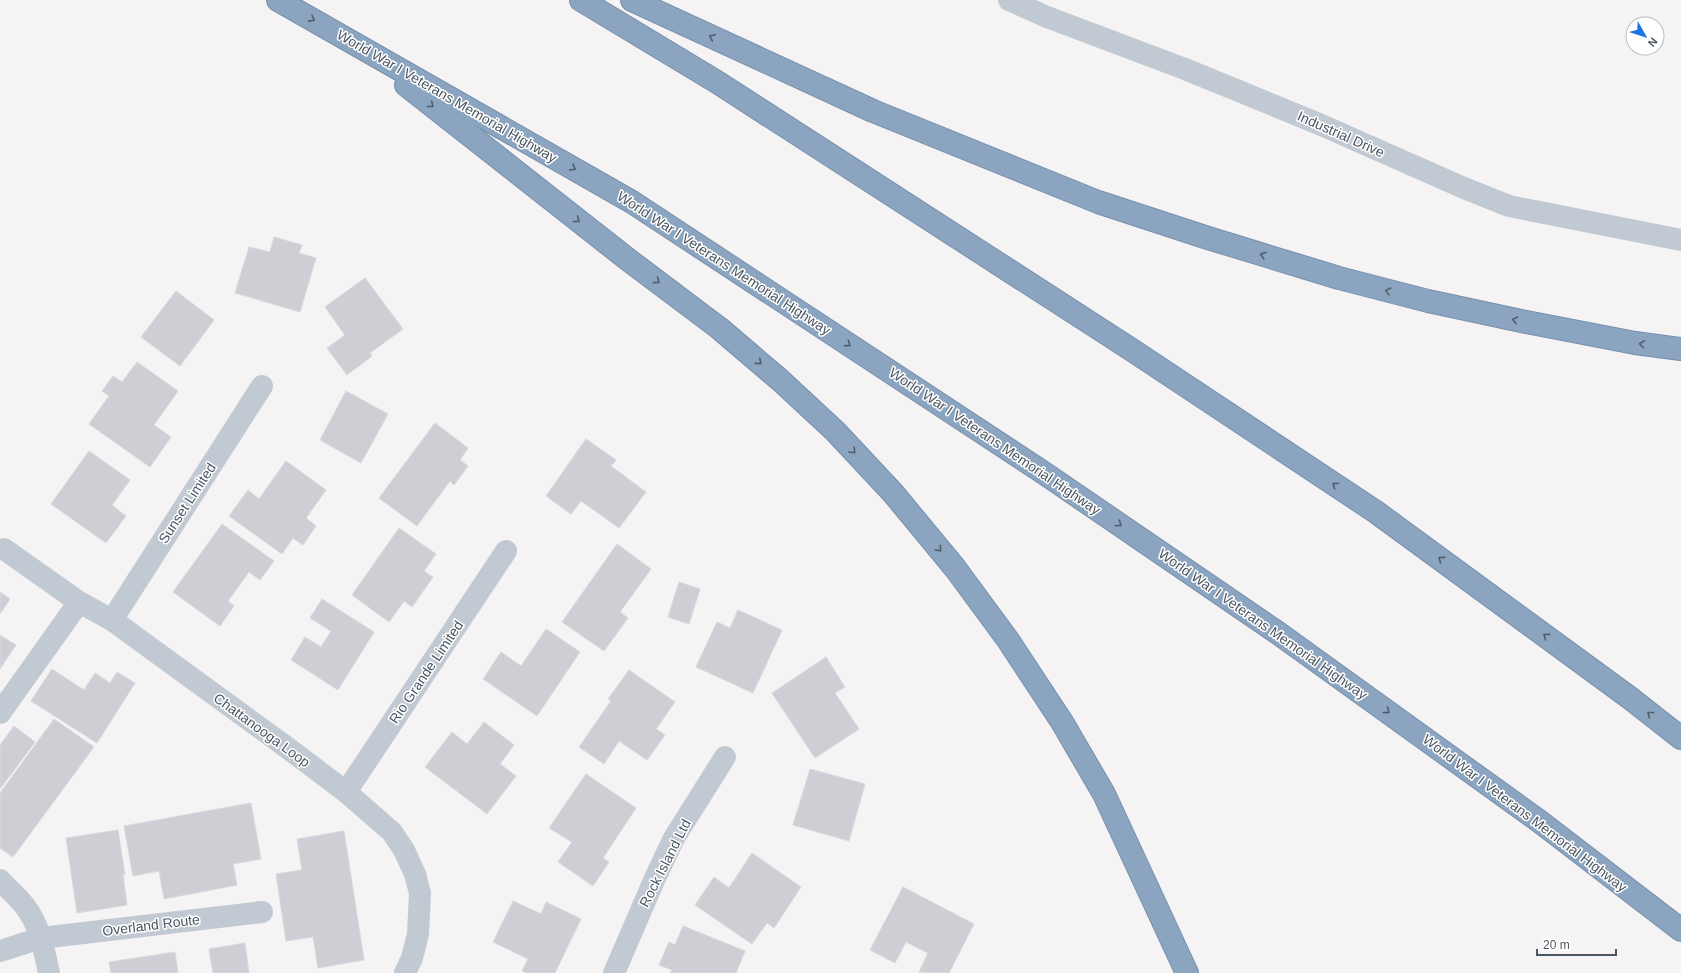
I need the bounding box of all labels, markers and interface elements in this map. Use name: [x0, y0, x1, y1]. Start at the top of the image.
one-way arrow: [308, 14, 315, 21]
north arrow: [1625, 16, 1665, 56]
street label: World War I Veterans Memorial Highway: [334, 26, 560, 166]
one-way arrow: [709, 34, 717, 42]
text: N: [1646, 35, 1660, 49]
one-way arrow: [426, 100, 433, 107]
street label: Industrial Drive: [1295, 108, 1387, 160]
one-way arrow: [569, 164, 576, 171]
street label: World War I Veterans Memorial Highway: [614, 188, 834, 338]
one-way arrow: [573, 215, 580, 222]
one-way arrow: [1260, 251, 1267, 260]
one-way arrow: [653, 276, 660, 283]
one-way arrow: [1385, 287, 1392, 296]
one-way arrow: [1511, 316, 1518, 324]
one-way arrow: [844, 339, 851, 347]
one-way arrow: [1639, 340, 1645, 349]
one-way arrow: [754, 357, 761, 364]
street label: World War I Veterans Memorial Highway: [886, 364, 1104, 518]
one-way arrow: [848, 446, 856, 454]
street label: Sunset Limited: [155, 460, 219, 546]
one-way arrow: [1332, 482, 1339, 489]
one-way arrow: [1115, 519, 1122, 526]
one-way arrow: [934, 544, 941, 551]
street label: World War I Veterans Memorial Highway: [1155, 545, 1371, 703]
one-way arrow: [1438, 557, 1445, 564]
street label: Rio Grande Limited: [386, 618, 466, 726]
one-way arrow: [1543, 633, 1550, 641]
street label: Chattanooga Loop: [211, 690, 313, 770]
one-way arrow: [1382, 706, 1389, 713]
one-way arrow: [1648, 711, 1655, 718]
street label: World War I Veterans Memorial Highway: [1420, 731, 1630, 895]
street label: Rock Island Ltd: [636, 816, 694, 910]
street label: Overland Route: [101, 911, 201, 939]
scale bar: [1537, 931, 1616, 957]
text: 20 m: [1543, 938, 1570, 952]

